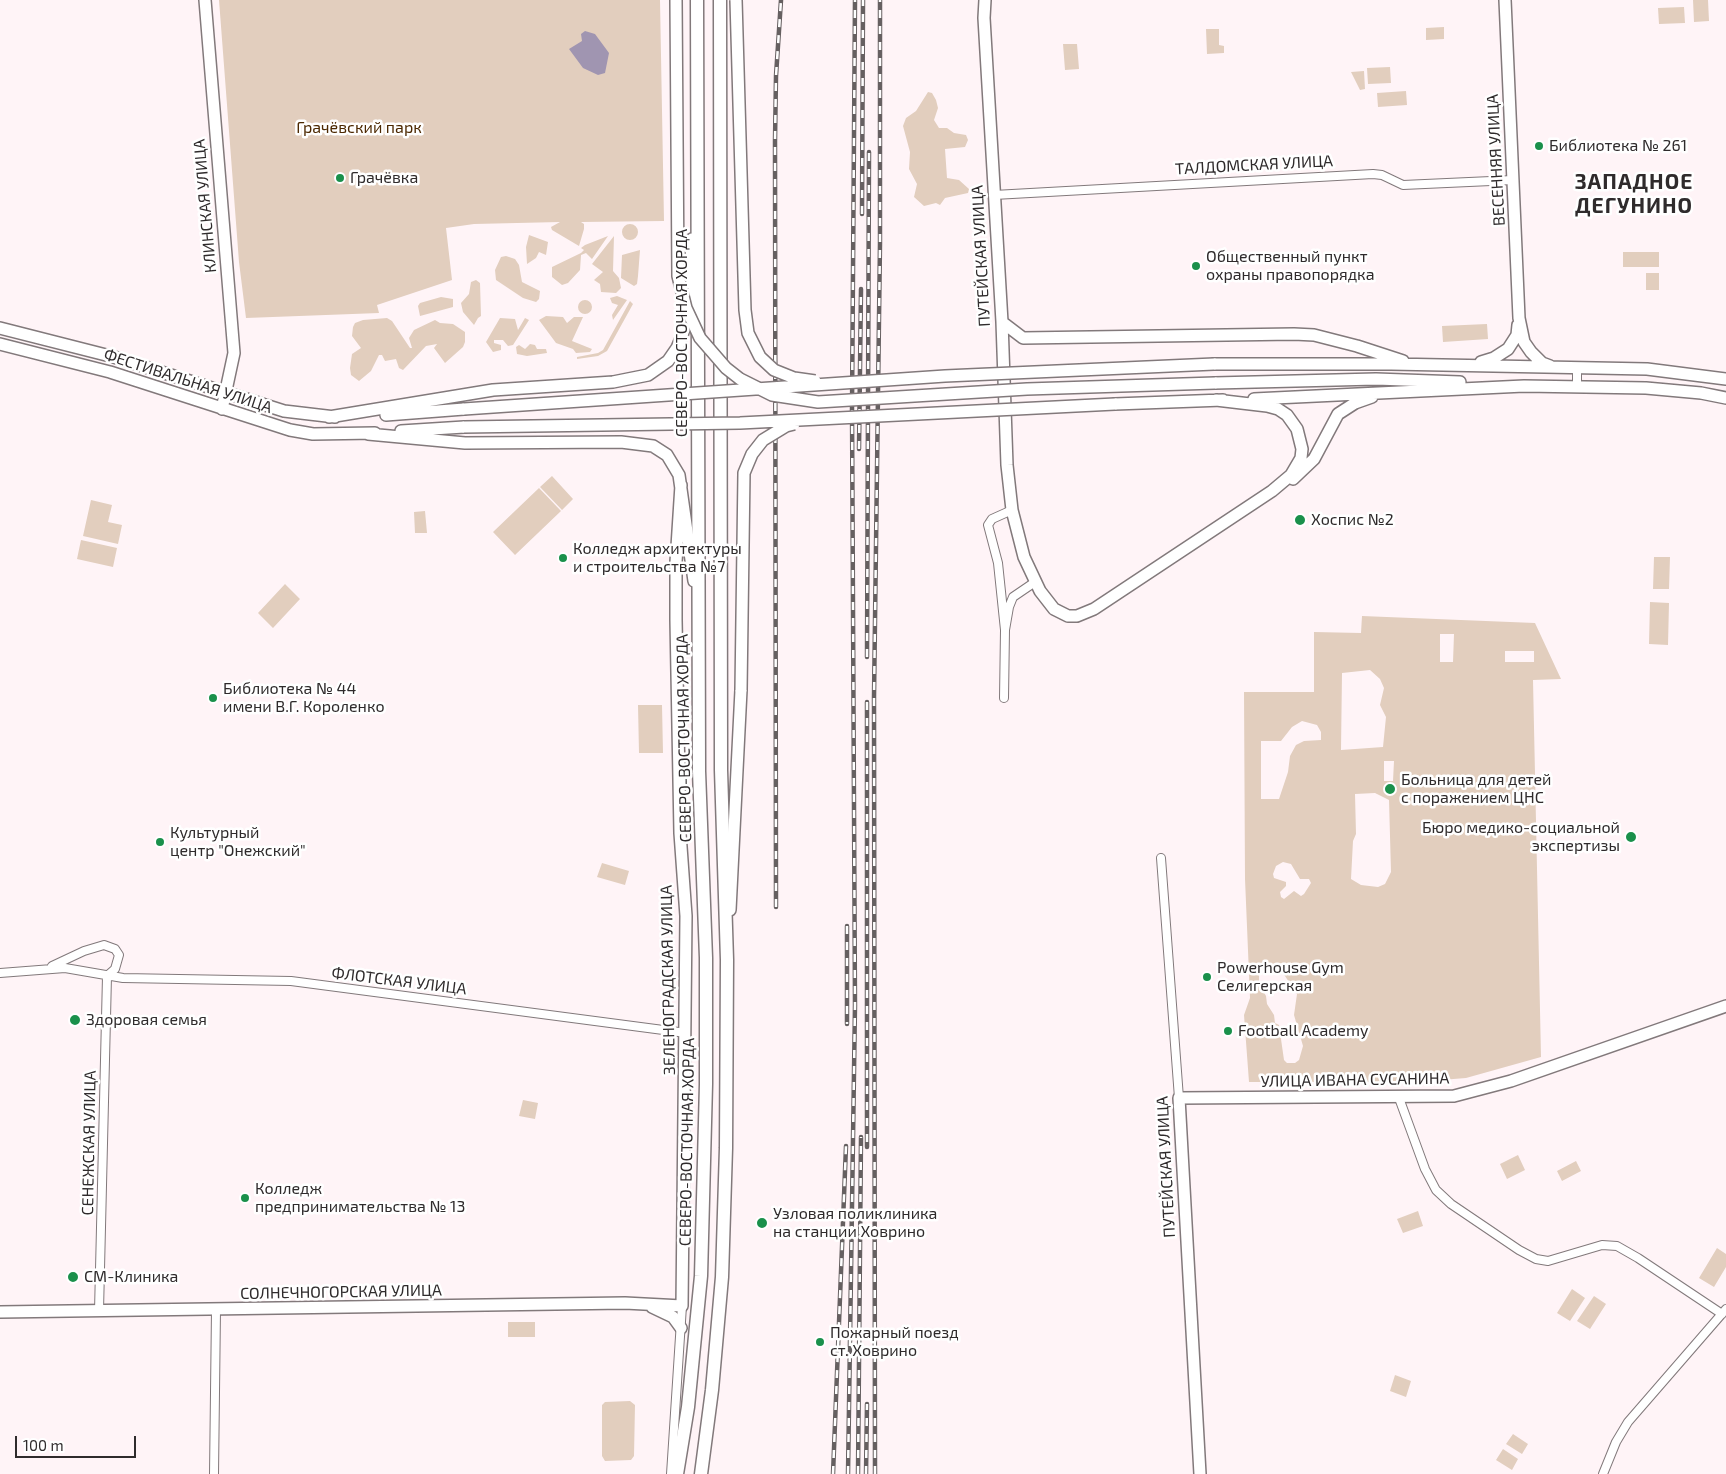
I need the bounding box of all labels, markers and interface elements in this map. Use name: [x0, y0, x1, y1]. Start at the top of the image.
street label: ВЕСЕННЯЯ УЛИЦА: [1483, 93, 1509, 227]
park label: Грачёвский парк: [296, 118, 422, 138]
place label: Библиотека № 261: [1549, 136, 1687, 156]
street label: КЛИНСКАЯ УЛИЦА: [190, 138, 220, 274]
marker: Библиотека № 261: [1533, 140, 1545, 152]
street label: ТАЛДОМСКАЯ УЛИЦА: [1174, 151, 1334, 179]
place label: Грачёвка: [350, 168, 418, 188]
district label: ЗАПАДНОЕ ДЕГУНИНО: [1574, 169, 1694, 219]
marker: Грачёвка: [334, 172, 346, 184]
street label: ПУТЕЙСКАЯ УЛИЦА: [968, 185, 994, 327]
street label: СЕВЕРО-ВОСТОЧНАЯ ХОРДА: [672, 229, 692, 437]
place label: Общественный пункт охраны правопорядка: [1206, 247, 1375, 285]
marker: Общественный пункт охраны правопорядка: [1190, 260, 1202, 272]
street label: ФЕСТИВАЛЬНАЯ УЛИЦА: [101, 345, 275, 417]
place label: Хоспис №2: [1311, 510, 1394, 530]
marker: Хоспис №2: [1293, 513, 1307, 527]
place label: Колледж архитектуры и строительства №7: [573, 539, 742, 577]
marker: Колледж архитектуры и строительства №7: [557, 552, 569, 564]
street label: СЕВЕРО-ВОСТОЧНАЯ ХОРДА: [673, 634, 695, 842]
place label: Библиотека № 44 имени В.Г. Короленко: [223, 679, 385, 717]
marker: Библиотека № 44 имени В.Г. Короленко: [207, 692, 219, 704]
place label: Больница для детей с поражением ЦНС: [1401, 770, 1551, 808]
marker: Больница для детей с поражением ЦНС: [1383, 782, 1397, 796]
place label: Бюро медико-социальной экспертизы: [1422, 818, 1620, 856]
place label: Культурный центр "Онежский": [170, 823, 306, 861]
marker: Бюро медико-социальной экспертизы: [1624, 830, 1638, 844]
marker: Культурный центр "Онежский": [154, 836, 166, 848]
street label: ЗЕЛЕНОГРАДСКАЯ УЛИЦА: [657, 885, 679, 1075]
place label: Powerhouse Gym Селигерская: [1217, 958, 1344, 996]
street label: ФЛОТСКАЯ УЛИЦА: [330, 963, 468, 999]
marker: Powerhouse Gym Селигерская: [1201, 971, 1213, 983]
place label: Здоровая семья: [86, 1010, 207, 1030]
marker: Здоровая семья: [68, 1013, 82, 1027]
place label: Football Academy: [1238, 1021, 1368, 1041]
marker: Football Academy: [1222, 1025, 1234, 1037]
street label: СЕВЕРО-ВОСТОЧНАЯ ХОРДА: [676, 1038, 698, 1246]
street label: УЛИЦА ИВАНА СУСАНИНА: [1260, 1069, 1450, 1091]
street label: СЕНЕЖСКАЯ УЛИЦА: [78, 1070, 100, 1216]
street label: ПУТЕЙСКАЯ УЛИЦА: [1153, 1096, 1179, 1238]
place label: Колледж предпринимательства № 13: [255, 1179, 465, 1217]
marker: Колледж предпринимательства № 13: [239, 1192, 251, 1204]
place label: Узловая поликлиника на станции Ховрино: [773, 1204, 937, 1242]
marker: Узловая поликлиника на станции Ховрино: [755, 1216, 769, 1230]
place label: СМ-Клиника: [84, 1267, 178, 1287]
marker: СМ-Клиника: [66, 1270, 80, 1284]
street label: СОЛНЕЧНОГОРСКАЯ УЛИЦА: [240, 1281, 442, 1303]
place label: Пожарный поезд ст. Ховрино: [830, 1323, 959, 1361]
marker: Пожарный поезд ст. Ховрино: [814, 1336, 826, 1348]
scale bar: [18, 1426, 139, 1458]
text: 100 m: [23, 1436, 64, 1454]

